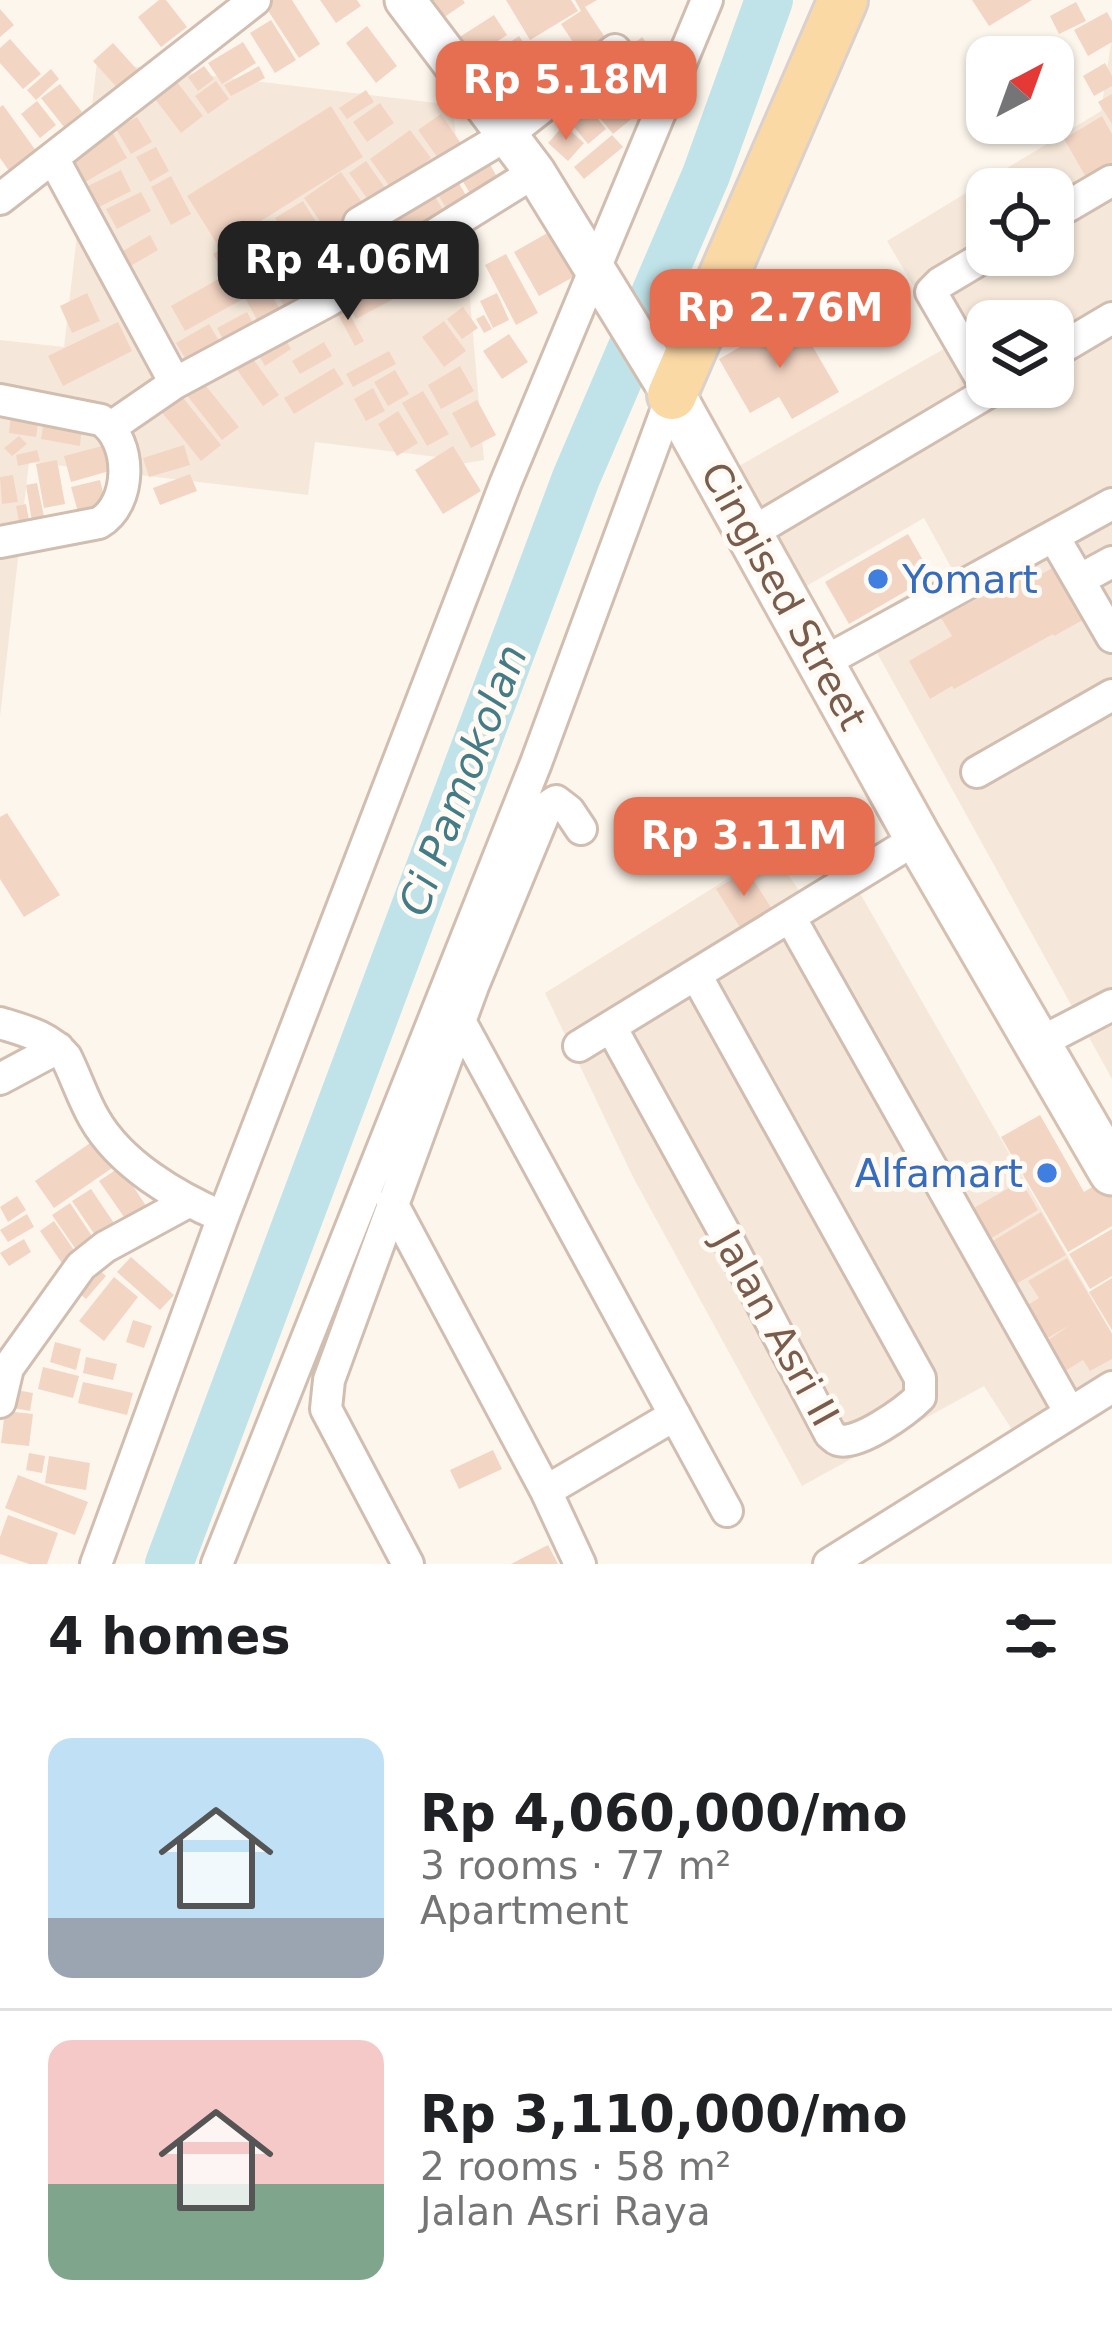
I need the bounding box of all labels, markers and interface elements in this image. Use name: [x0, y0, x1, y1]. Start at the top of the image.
north arrow: [966, 36, 1074, 144]
map controls: [966, 36, 1074, 408]
pin: Rp 5.18M: [442, 41, 690, 143]
text: Rp 5.18M: [463, 57, 669, 102]
button: locate: [966, 168, 1074, 276]
pin: Rp 4.06M: [224, 221, 472, 323]
text: Rp 4.06M: [245, 237, 451, 282]
pin: Rp 2.76M: [656, 269, 904, 371]
text: Rp 2.76M: [677, 285, 883, 330]
button: layers: [966, 300, 1074, 408]
street label: Cingised Street: [692, 455, 876, 737]
place label: Yomart: [901, 557, 1038, 602]
marker: Yomart: [865, 566, 891, 592]
water label: Ci Pamokolan: [389, 638, 537, 922]
pin: Rp 3.11M: [620, 797, 868, 899]
text: Rp 3.11M: [641, 813, 847, 858]
place label: Alfamart: [855, 1151, 1023, 1196]
marker: Alfamart: [1034, 1160, 1060, 1186]
street label: Jalan Asri II: [702, 1220, 848, 1434]
icon: filters: [998, 1603, 1064, 1669]
text: 4 homes: [48, 1607, 291, 1666]
text: Rp 4,060,000/mo: [420, 1784, 908, 1843]
icon: home: [144, 1786, 288, 1930]
text: 3 rooms · 77 m²: [420, 1843, 731, 1888]
text: Apartment: [420, 1888, 629, 1933]
text: Rp 3,110,000/mo: [420, 2085, 908, 2144]
icon: home: [144, 2088, 288, 2232]
text: 2 rooms · 58 m²: [420, 2144, 731, 2189]
text: Jalan Asri Raya: [420, 2189, 711, 2234]

